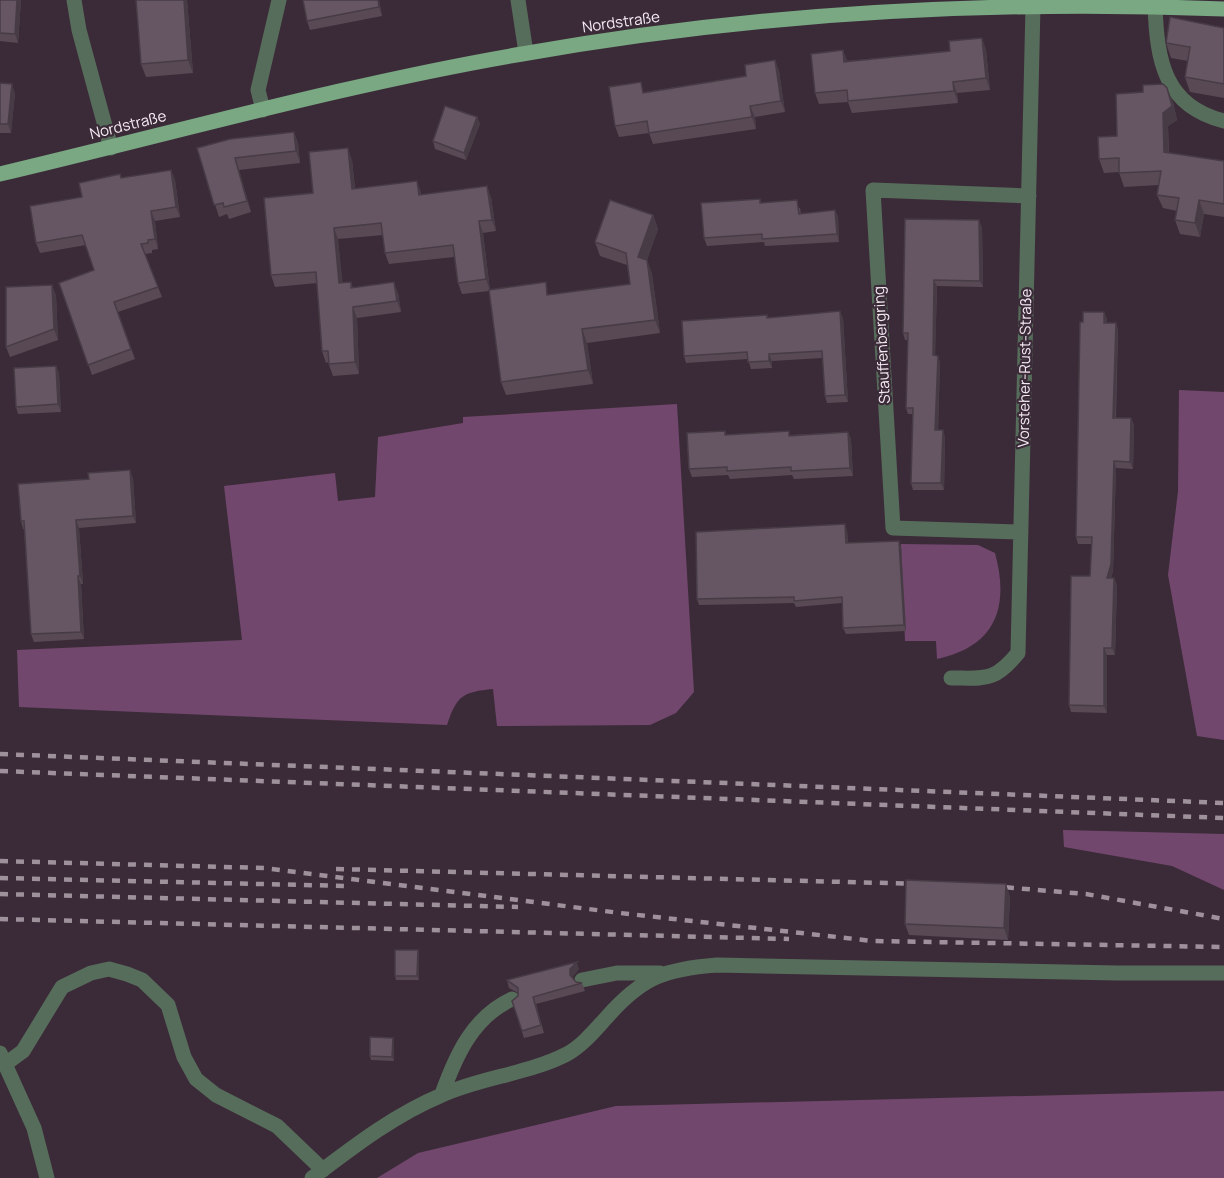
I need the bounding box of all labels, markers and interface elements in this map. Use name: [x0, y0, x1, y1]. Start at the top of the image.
street label: Nordstraße: [581, 6, 661, 37]
street label: Nordstraße: [87, 105, 169, 144]
street label: Stauffenbergring: [868, 286, 895, 404]
street label: Vorsteher-Rust-Straße: [1013, 288, 1036, 448]

